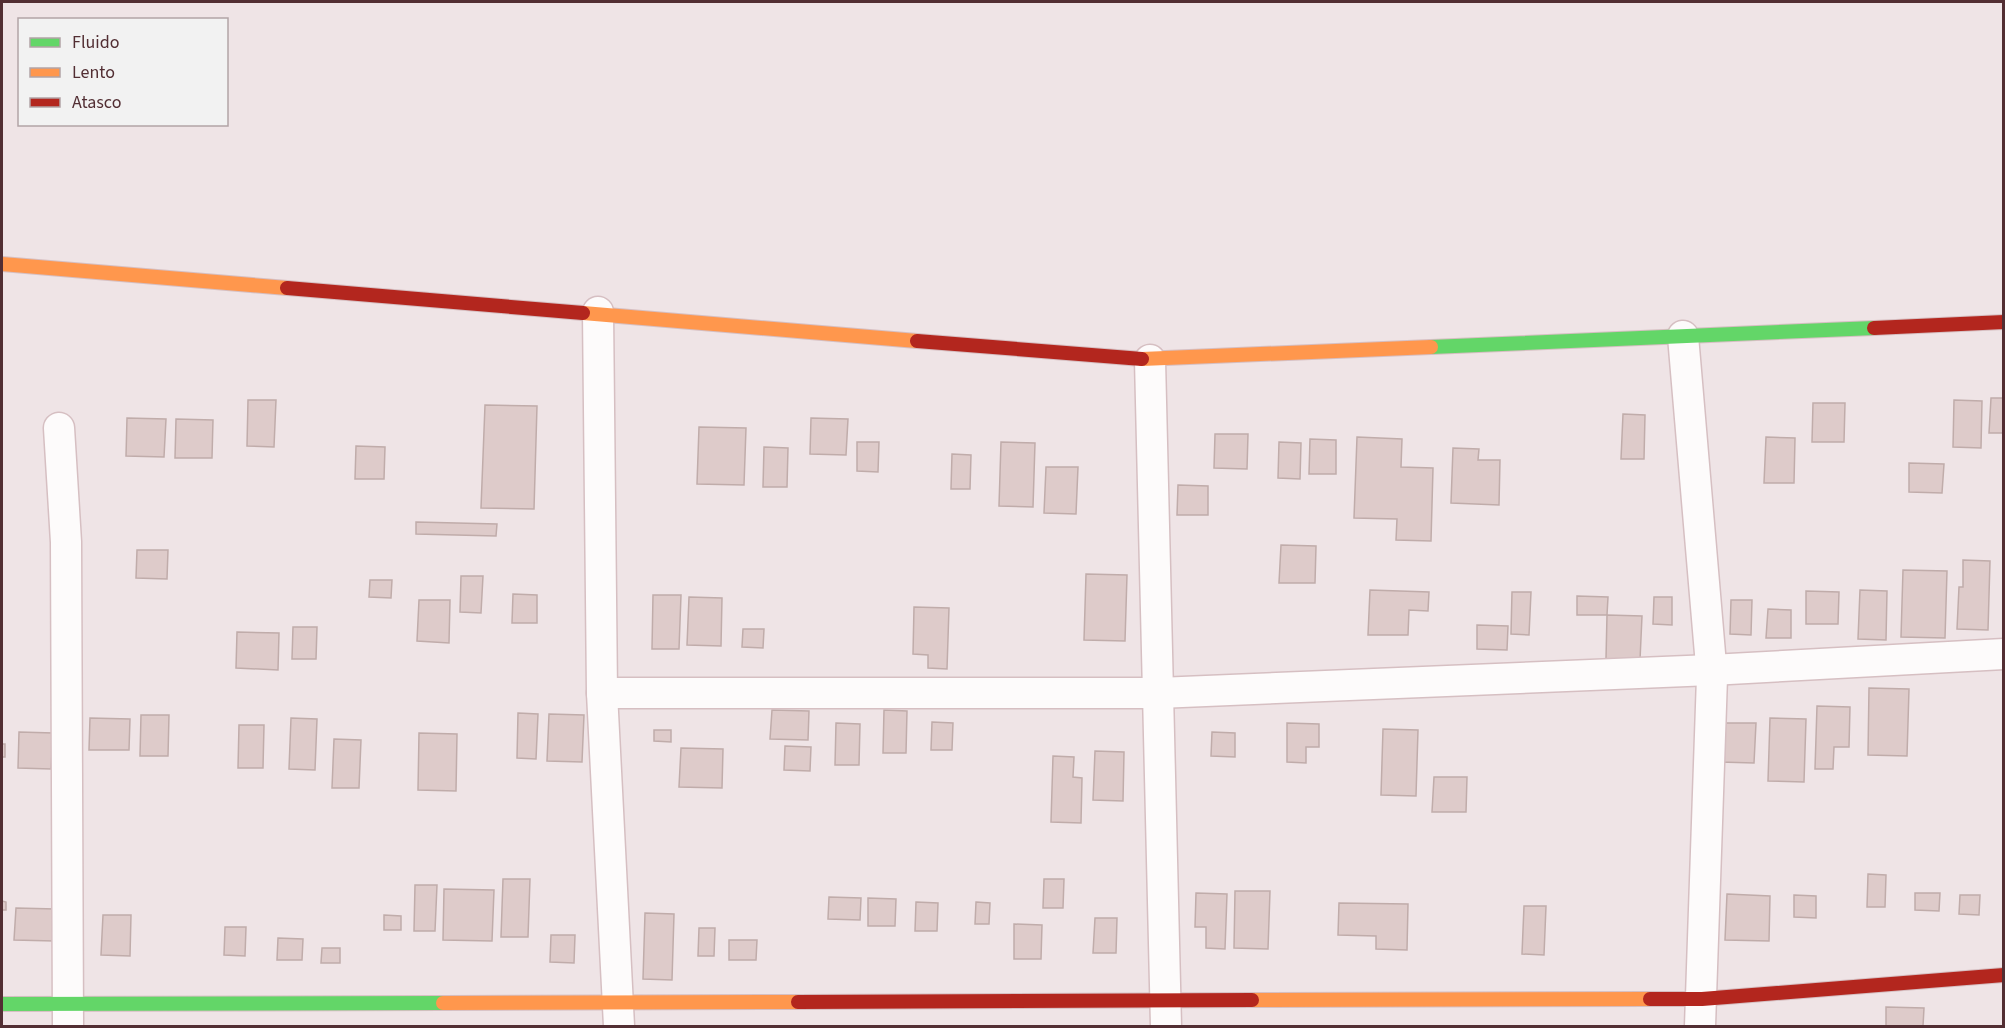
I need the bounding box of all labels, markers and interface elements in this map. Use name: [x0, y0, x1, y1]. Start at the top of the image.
legend: [18, 18, 228, 126]
text: Fluido: [72, 30, 119, 55]
text: Lento: [72, 60, 115, 85]
text: Atasco: [72, 90, 121, 115]

